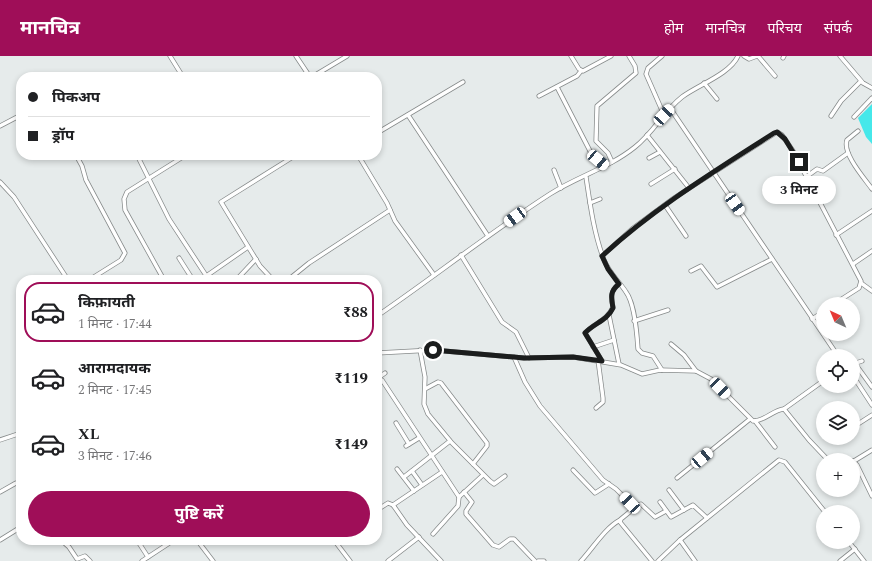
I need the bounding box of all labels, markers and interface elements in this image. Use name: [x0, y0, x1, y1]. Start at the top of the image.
text: मानचित्र: [20, 14, 80, 43]
text: होम: [664, 18, 683, 39]
text: मानचित्र: [705, 18, 746, 39]
text: परिचय: [768, 18, 802, 39]
text: संपर्क: [824, 18, 852, 39]
text: पिकअप: [52, 86, 100, 109]
car: [651, 102, 677, 128]
text: ड्रॉप: [52, 124, 74, 147]
car: [585, 148, 611, 172]
route end: [790, 153, 808, 171]
callout: 3 मिनट: [762, 176, 836, 204]
text: 3 मिनट: [780, 180, 818, 200]
car: [723, 191, 747, 217]
car: [502, 205, 528, 229]
text: किफ़ायती: [78, 291, 135, 314]
icon: car: [30, 294, 66, 330]
north arrow: [816, 297, 860, 341]
map controls: [816, 297, 860, 549]
text: ₹88: [343, 301, 368, 324]
text: 1 मिनट · 17:44: [78, 314, 152, 334]
route start: [424, 341, 442, 359]
button: locate: [816, 349, 860, 393]
text: आरामदायक: [78, 357, 151, 380]
icon: car: [30, 360, 66, 396]
text: ₹119: [334, 367, 368, 390]
car: [707, 375, 733, 401]
text: 2 मिनट · 17:45: [78, 380, 152, 400]
button: layers: [816, 401, 860, 445]
text: XL: [78, 423, 99, 446]
icon: car: [30, 426, 66, 462]
text: ₹149: [334, 433, 368, 456]
text: 3 मिनट · 17:46: [78, 446, 152, 466]
car: [689, 446, 715, 470]
button: +: [816, 453, 860, 497]
car: [617, 490, 643, 516]
button: पुष्टि करें: [28, 491, 370, 537]
button: −: [816, 505, 860, 549]

